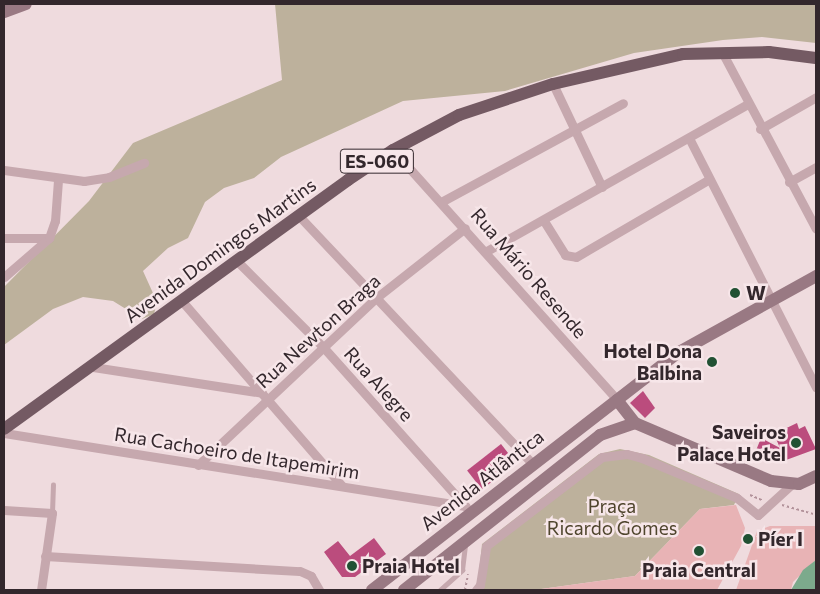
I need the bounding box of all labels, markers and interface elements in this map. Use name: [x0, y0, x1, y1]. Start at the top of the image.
road number: ES-060: [340, 146, 414, 177]
street label: Avenida Domingos Martins: [120, 173, 320, 327]
street label: Rua Mário Resende: [466, 203, 592, 343]
street label: Rua Newton Braga: [251, 269, 385, 393]
place label: W: [746, 282, 766, 304]
marker: W: [728, 286, 742, 300]
place label: Hotel Dona Balbina: [603, 340, 702, 384]
street label: Rua Alegre: [340, 342, 418, 426]
marker: Hotel Dona Balbina: [706, 356, 718, 368]
place label: Saveiros Palace Hotel: [677, 421, 786, 465]
street label: Rua Cachoeiro de Itapemirim: [113, 422, 361, 484]
street label: Avenida Atlântica: [416, 425, 548, 535]
marker: Saveiros Palace Hotel: [790, 437, 802, 449]
park label: Praça Ricardo Gomes: [547, 495, 677, 539]
place label: Píer I: [758, 528, 803, 550]
marker: Píer I: [742, 533, 754, 545]
marker: Praia Central: [693, 545, 705, 557]
place label: Praia Hotel: [362, 555, 460, 577]
place label: Praia Central: [642, 559, 756, 581]
marker: Praia Hotel: [346, 560, 358, 572]

